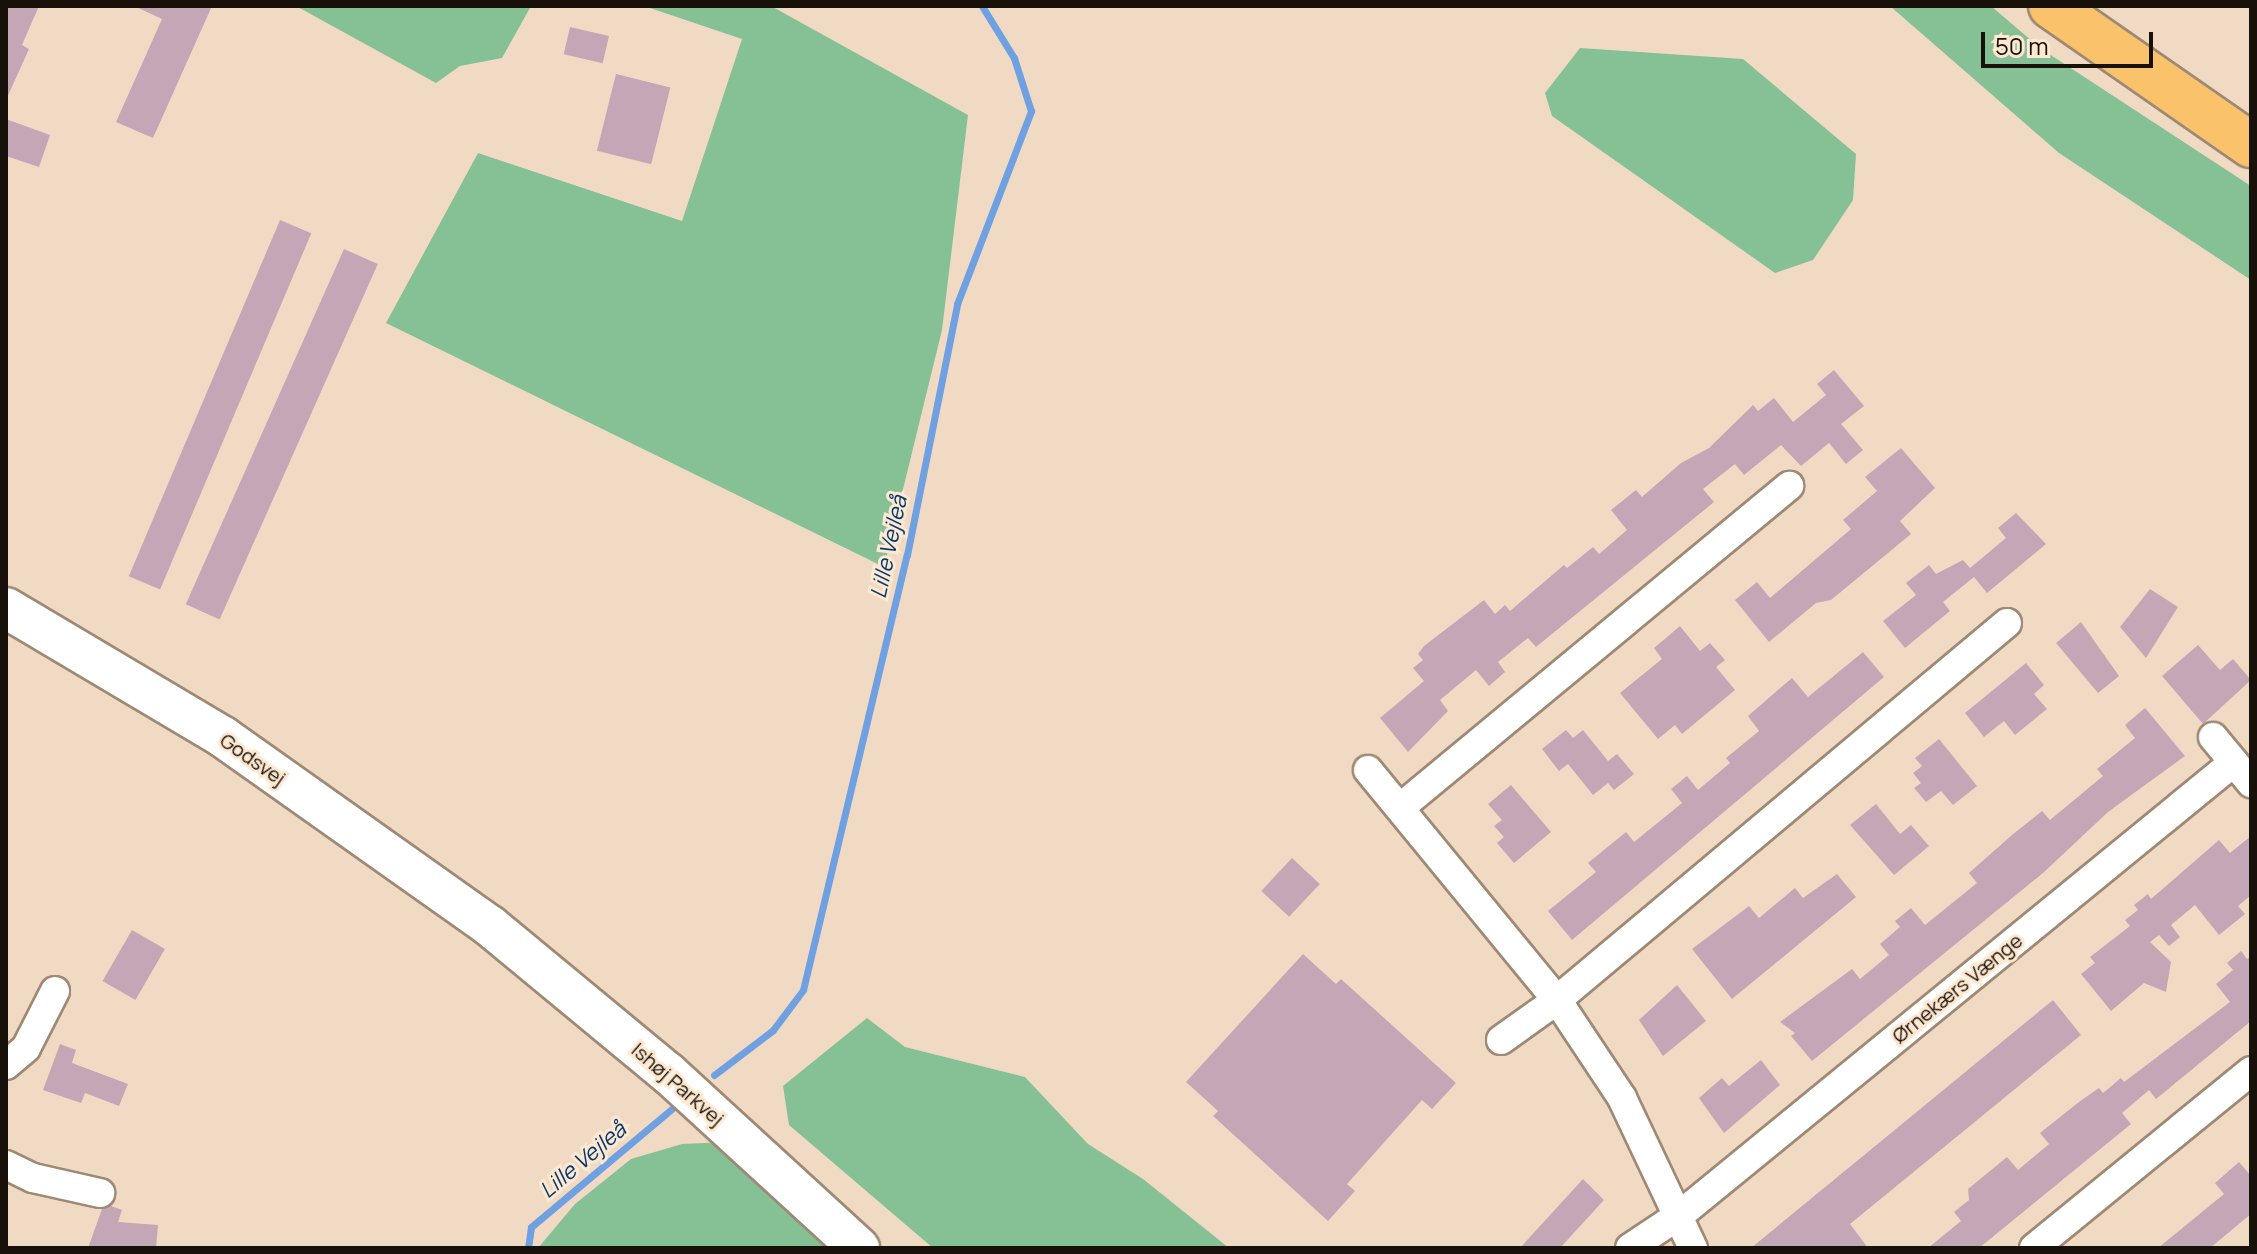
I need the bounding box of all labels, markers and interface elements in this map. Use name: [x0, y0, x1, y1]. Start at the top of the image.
scale bar: [1985, 16, 2157, 66]
text: 50 m: [1995, 29, 2049, 62]
water label: Lille Vejleå: [865, 493, 913, 601]
street label: Godsvej: [216, 728, 290, 790]
street label: Ørnekærs Vænge: [1887, 928, 2027, 1048]
street label: Ishøj Parkvej: [627, 1037, 729, 1131]
water label: Lille Vejleå: [535, 1116, 631, 1204]

